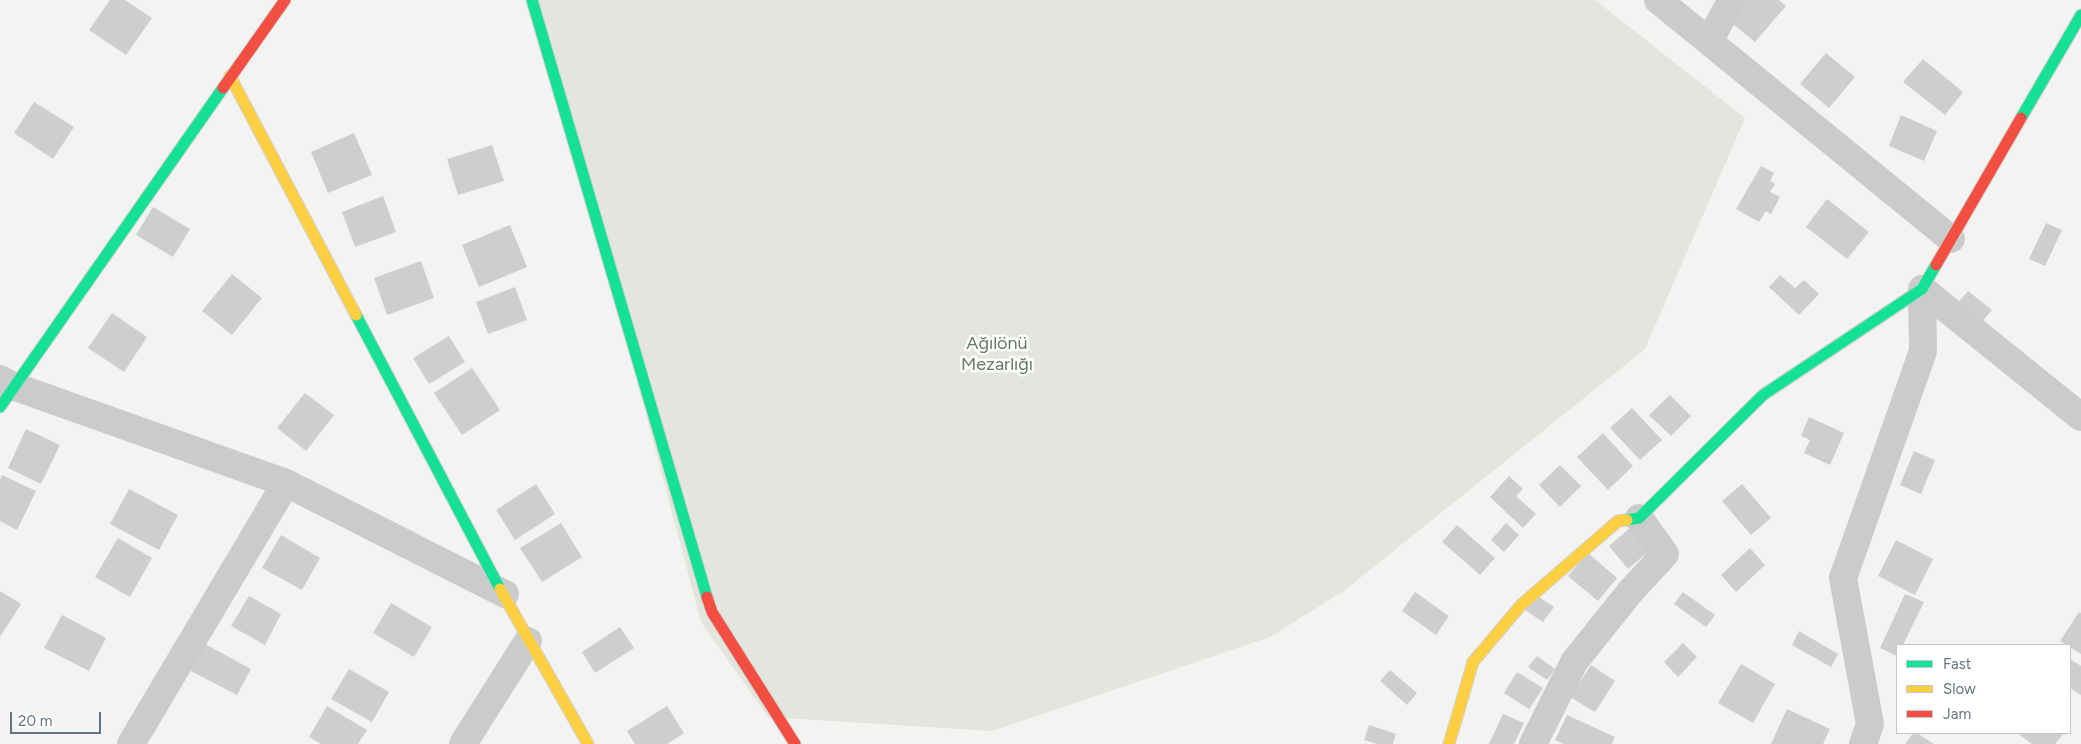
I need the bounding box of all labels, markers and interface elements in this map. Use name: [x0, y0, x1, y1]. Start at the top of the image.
park label: Ağılönü Mezarlığı: [961, 333, 1033, 376]
legend: [1896, 644, 2071, 734]
text: Fast: [1943, 655, 1971, 673]
text: Slow: [1943, 680, 1976, 698]
scale bar: [12, 702, 104, 734]
text: Jam: [1943, 705, 1971, 723]
text: 20 m: [18, 712, 52, 730]

